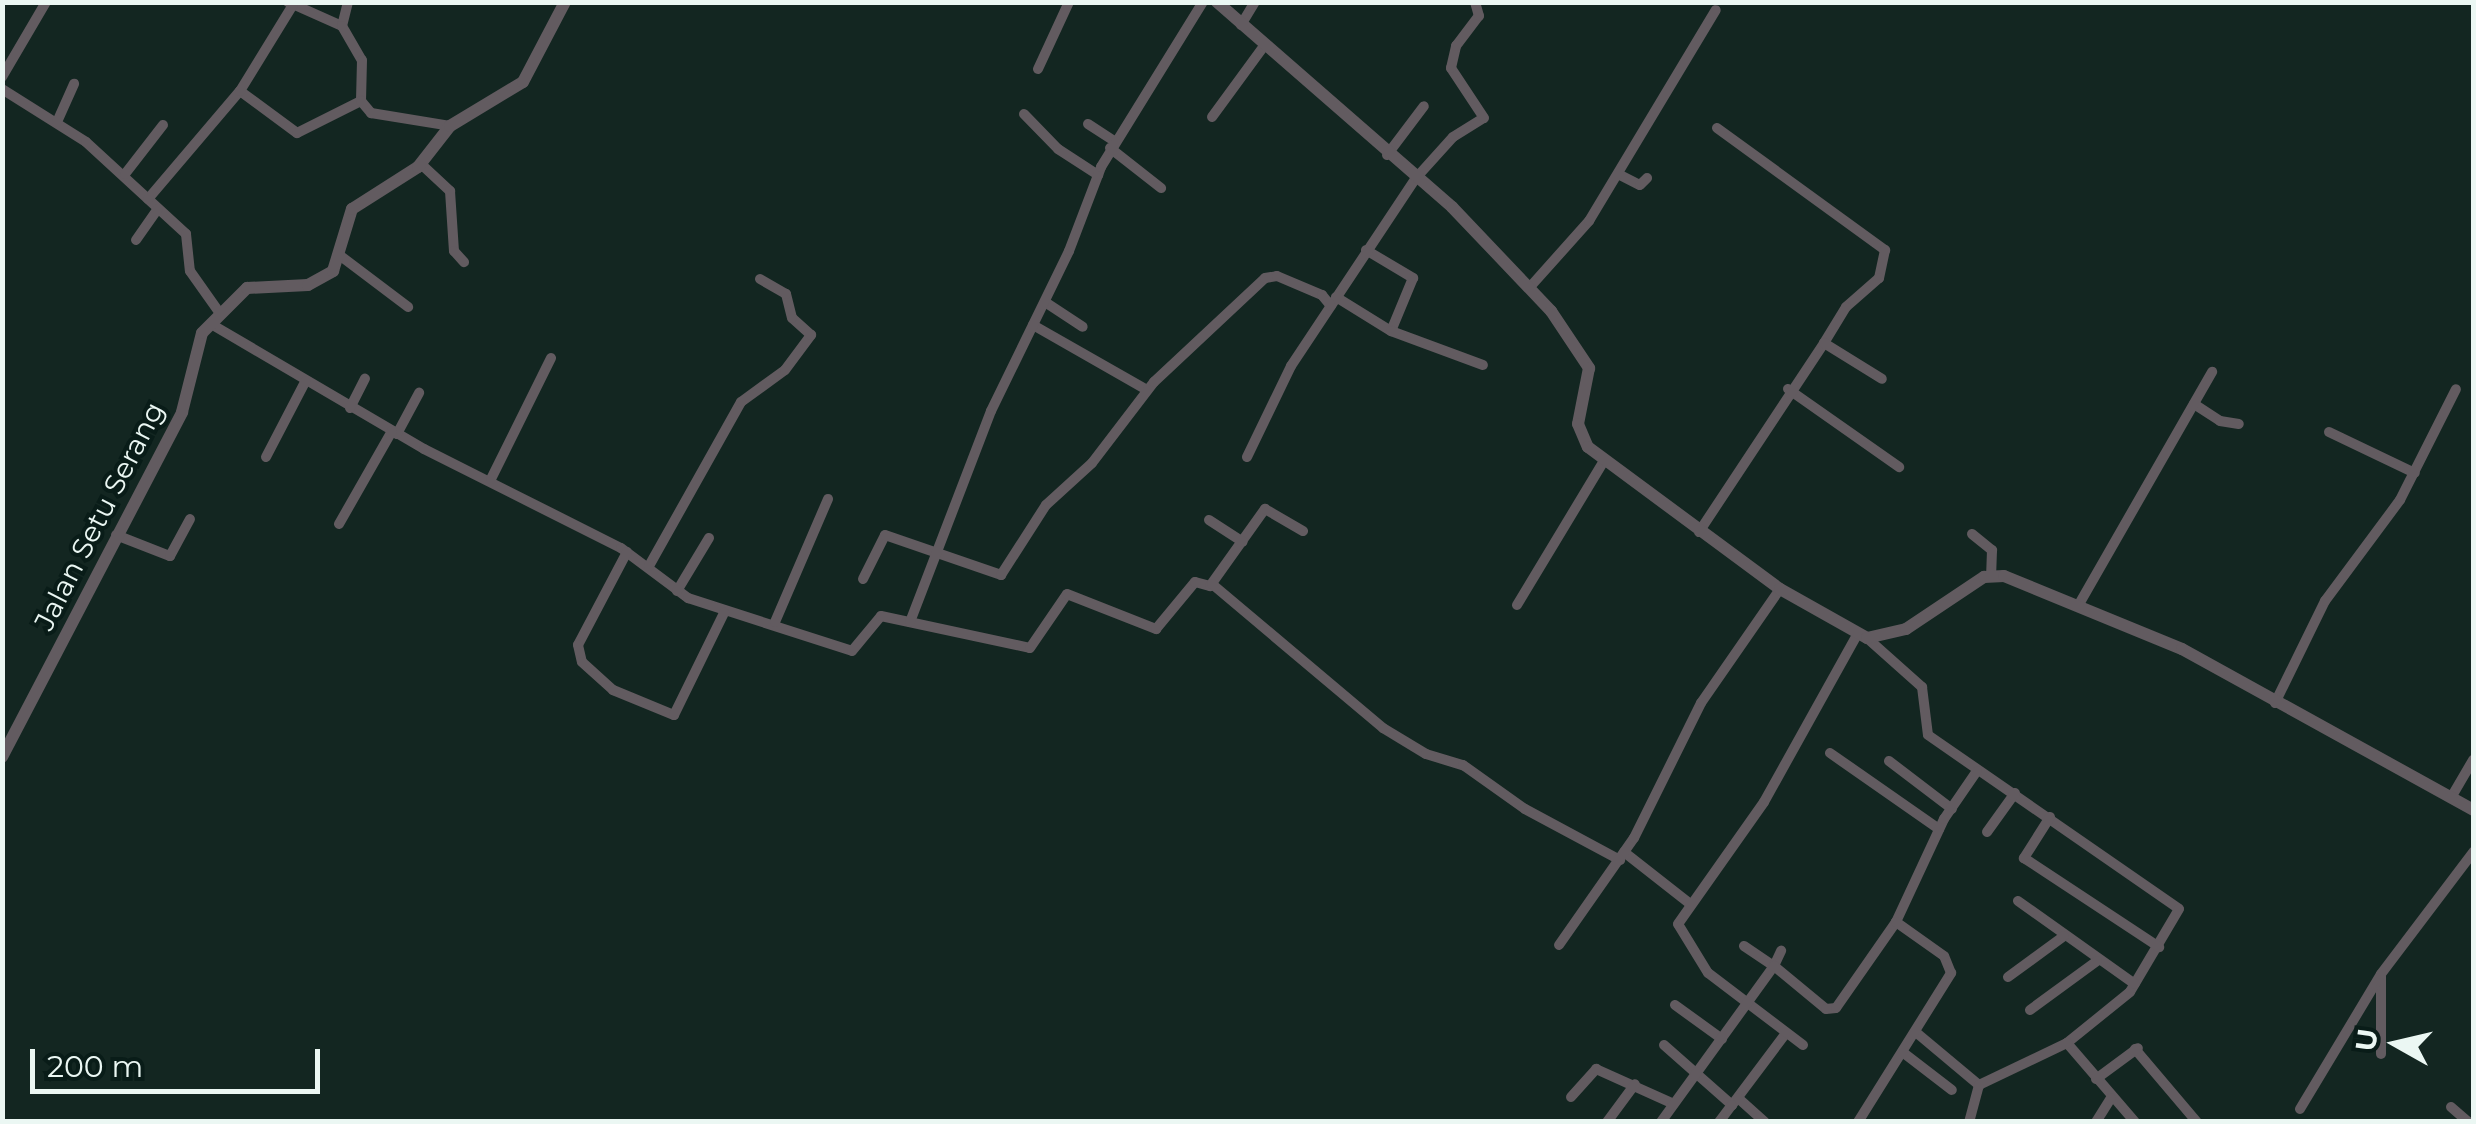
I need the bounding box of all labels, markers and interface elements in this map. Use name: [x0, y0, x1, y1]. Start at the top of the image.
street label: Jalan Setu Serang: [27, 396, 171, 636]
north arrow: [2346, 994, 2446, 1094]
text: U: [2348, 1027, 2385, 1053]
scale bar: [35, 1029, 325, 1091]
text: 200 m: [47, 1048, 143, 1085]

